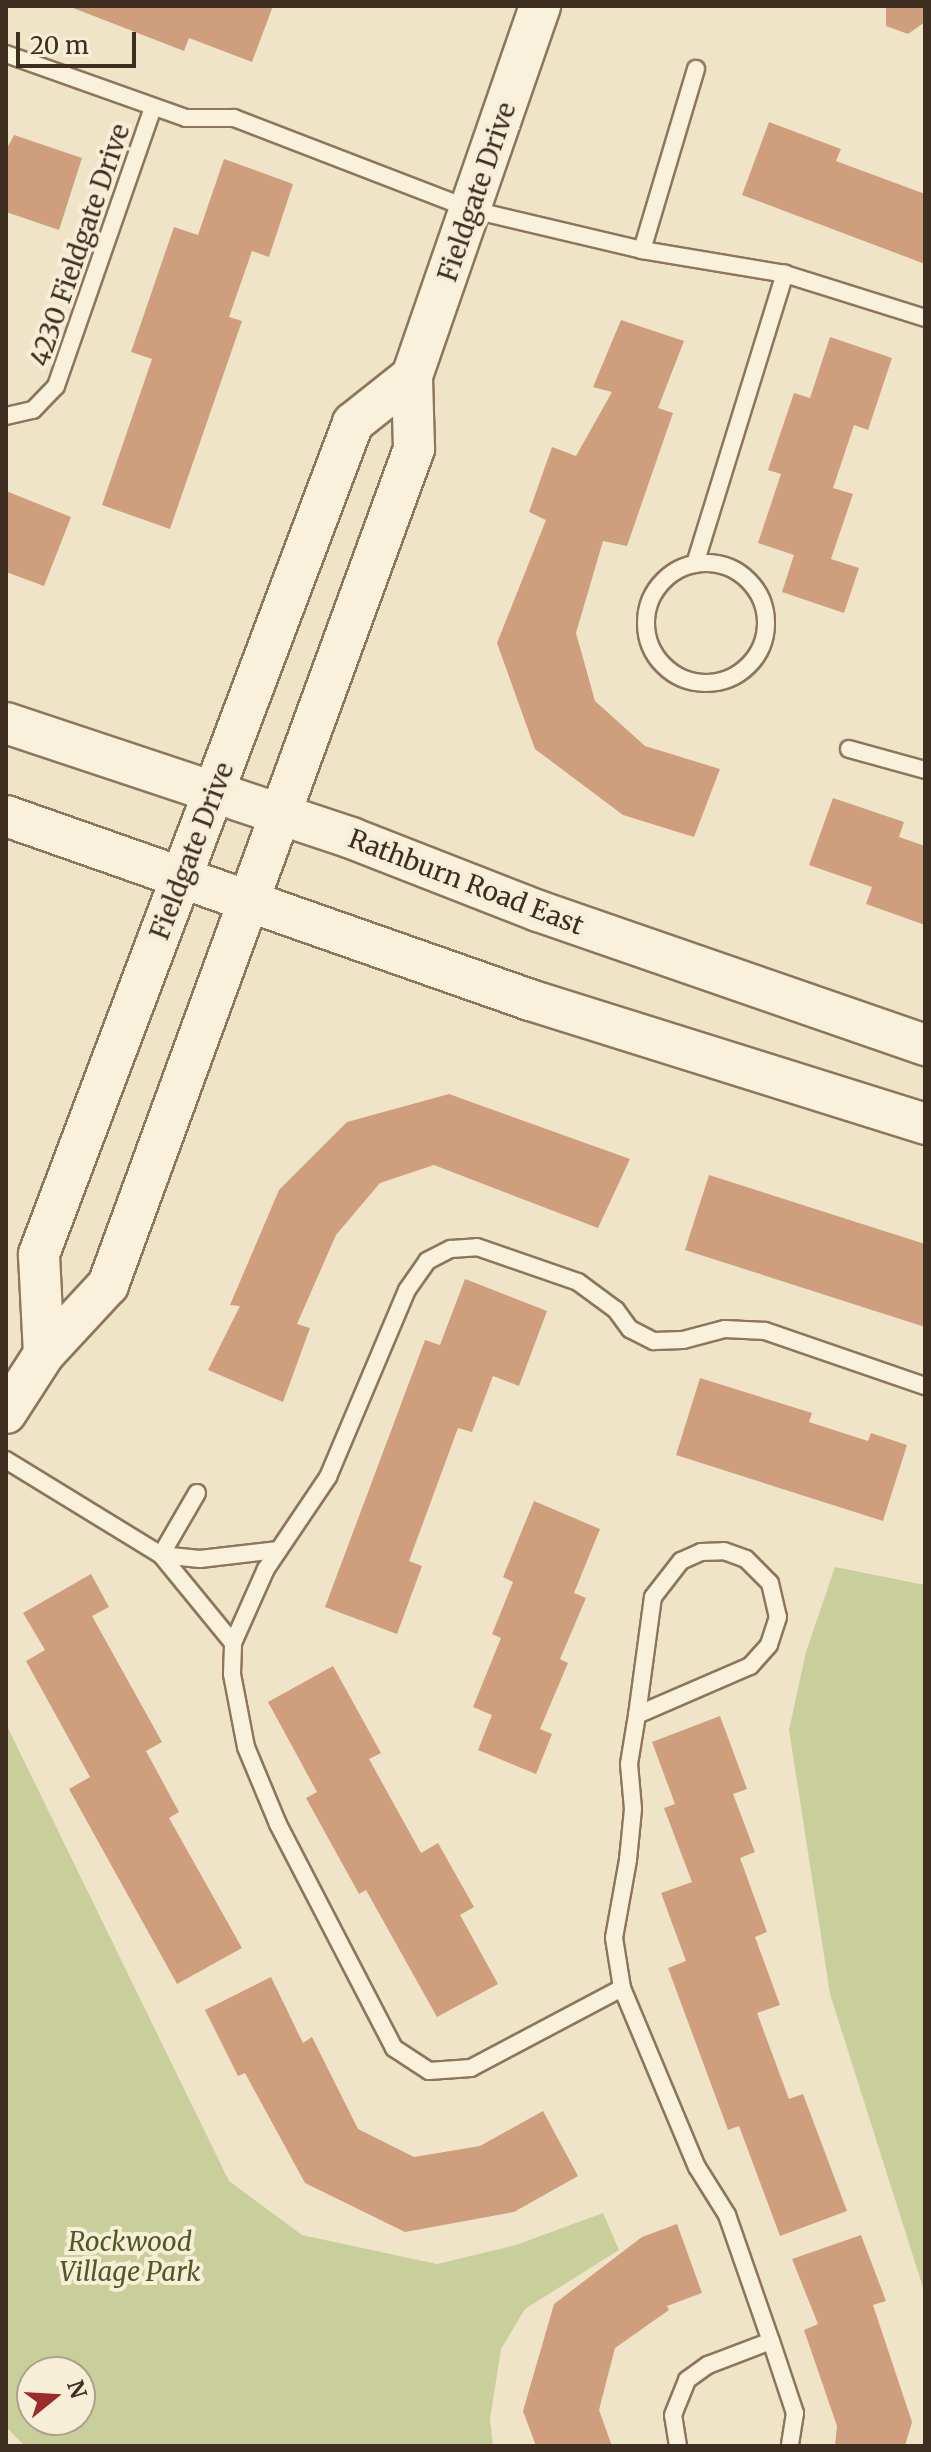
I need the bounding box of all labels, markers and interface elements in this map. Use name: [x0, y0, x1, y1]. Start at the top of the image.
scale bar: [20, 16, 140, 66]
text: 20 m: [30, 30, 89, 61]
street label: Fieldgate Drive: [432, 98, 522, 286]
street label: 4230 Fieldgate Drive: [24, 120, 136, 370]
street label: Fieldgate Drive: [144, 758, 240, 944]
street label: Rathburn Road East: [344, 823, 588, 941]
park label: Rockwood Village Park: [60, 2226, 200, 2288]
north arrow: [16, 2356, 96, 2436]
text: N: [61, 2377, 93, 2402]

